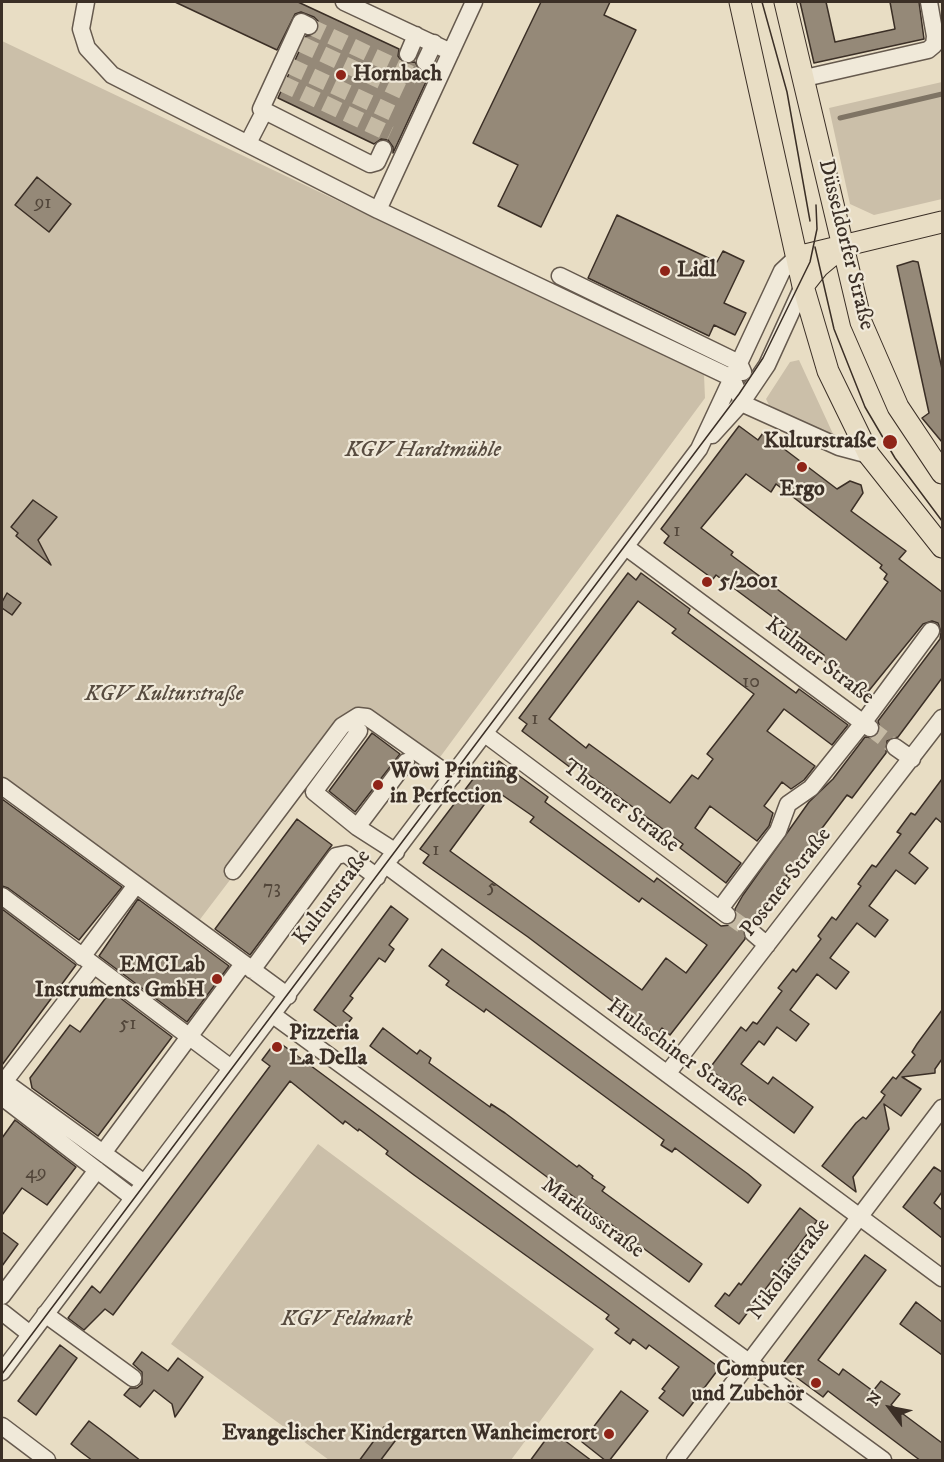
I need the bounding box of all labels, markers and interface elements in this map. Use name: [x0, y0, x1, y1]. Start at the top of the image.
place label: Hornbach: [353, 62, 442, 88]
marker: Hornbach: [334, 68, 348, 82]
street label: Düsseldorfer Straße: [811, 157, 879, 333]
house number: 91: [34, 192, 52, 216]
place label: Lidl: [677, 258, 716, 284]
marker: Lidl: [658, 264, 672, 278]
place label: Kulturstraße: [763, 429, 876, 455]
marker: Kulturstraße: [881, 433, 899, 451]
park label: KGV Hardtmühle: [345, 438, 501, 464]
marker: Ergo: [795, 460, 809, 474]
place label: Ergo: [779, 477, 825, 503]
house number: 1: [673, 520, 681, 544]
place label: 5/2001: [719, 569, 778, 595]
marker: 5/2001: [700, 575, 714, 589]
street label: Kulmer Straße: [759, 612, 879, 712]
house number: 10: [742, 671, 760, 695]
park label: KGV Kulturstraße: [85, 682, 243, 708]
house number: 1: [531, 708, 539, 732]
street label: Thorner Straße: [557, 755, 683, 859]
place label: Wowi Printing in Perfection: [390, 759, 517, 810]
marker: Wowi Printing in Perfection: [371, 778, 385, 792]
street label: Posener Straße: [736, 823, 838, 943]
house number: 1: [432, 839, 440, 863]
street label: Kulturstraße: [289, 845, 377, 951]
house number: 5: [487, 876, 497, 900]
house number: 73: [263, 877, 281, 901]
place label: EMCLab Instruments GmbH: [35, 953, 205, 1004]
marker: EMCLab Instruments GmbH: [210, 972, 224, 986]
street label: Hultschiner Straße: [601, 994, 753, 1114]
house number: 51: [119, 1013, 137, 1037]
place label: Pizzeria La Della: [289, 1021, 367, 1072]
marker: Pizzeria La Della: [270, 1040, 284, 1054]
house number: 49: [25, 1162, 47, 1186]
street label: Markusstraße: [535, 1173, 649, 1265]
street label: Nikolaistraße: [743, 1214, 837, 1326]
park label: KGV Feldmark: [281, 1307, 413, 1333]
place label: Computer und Zubehör: [692, 1357, 804, 1408]
marker: Computer und Zubehör: [809, 1376, 823, 1390]
north arrow: [860, 1378, 920, 1438]
text: N: [863, 1388, 887, 1409]
place label: Evangelischer Kindergarten Wanheimerort: [222, 1421, 597, 1447]
marker: Evangelischer Kindergarten Wanheimerort: [602, 1427, 616, 1441]

